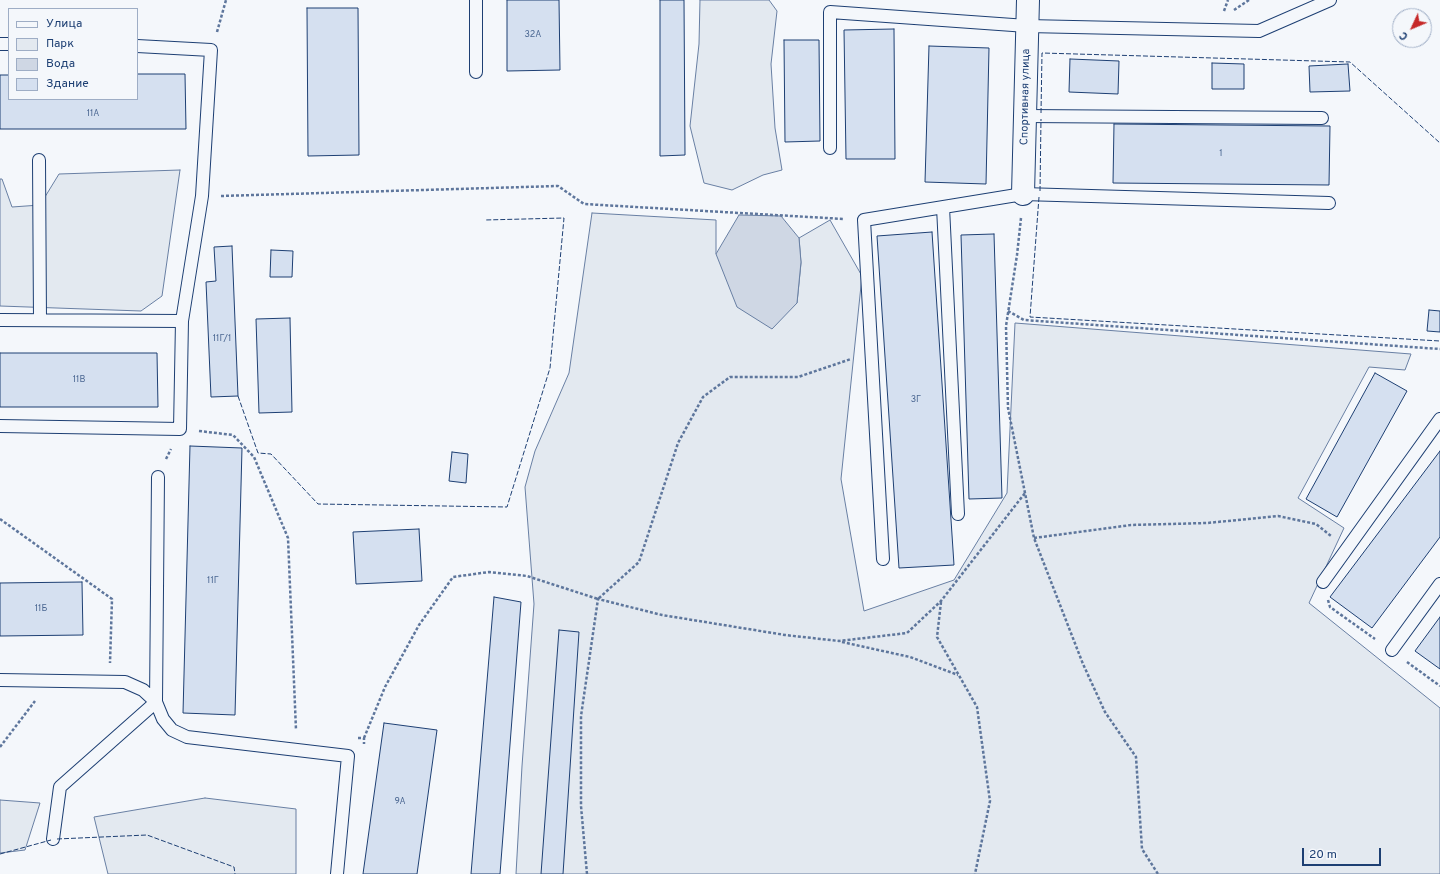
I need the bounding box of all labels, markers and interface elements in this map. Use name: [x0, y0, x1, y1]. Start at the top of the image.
legend: [8, 8, 138, 100]
north arrow: [1392, 8, 1432, 48]
text: Улица: [46, 16, 82, 32]
text: С: [1397, 28, 1412, 43]
house number: 32А: [525, 30, 541, 40]
text: Парк: [46, 36, 74, 52]
street label: Спортивная улица: [1019, 49, 1033, 145]
text: Вода: [46, 56, 75, 72]
text: Здание: [46, 76, 89, 92]
house number: 11А: [87, 109, 99, 119]
house number: 1: [1219, 149, 1223, 159]
house number: 11Г/1: [213, 334, 231, 344]
house number: 11В: [73, 375, 85, 385]
house number: 3Г: [911, 395, 921, 405]
house number: 11Г: [207, 576, 219, 586]
house number: 11Б: [35, 604, 47, 614]
house number: 9А: [394, 797, 406, 807]
scale bar: [1304, 840, 1383, 866]
text: 20 m: [1309, 847, 1337, 863]

